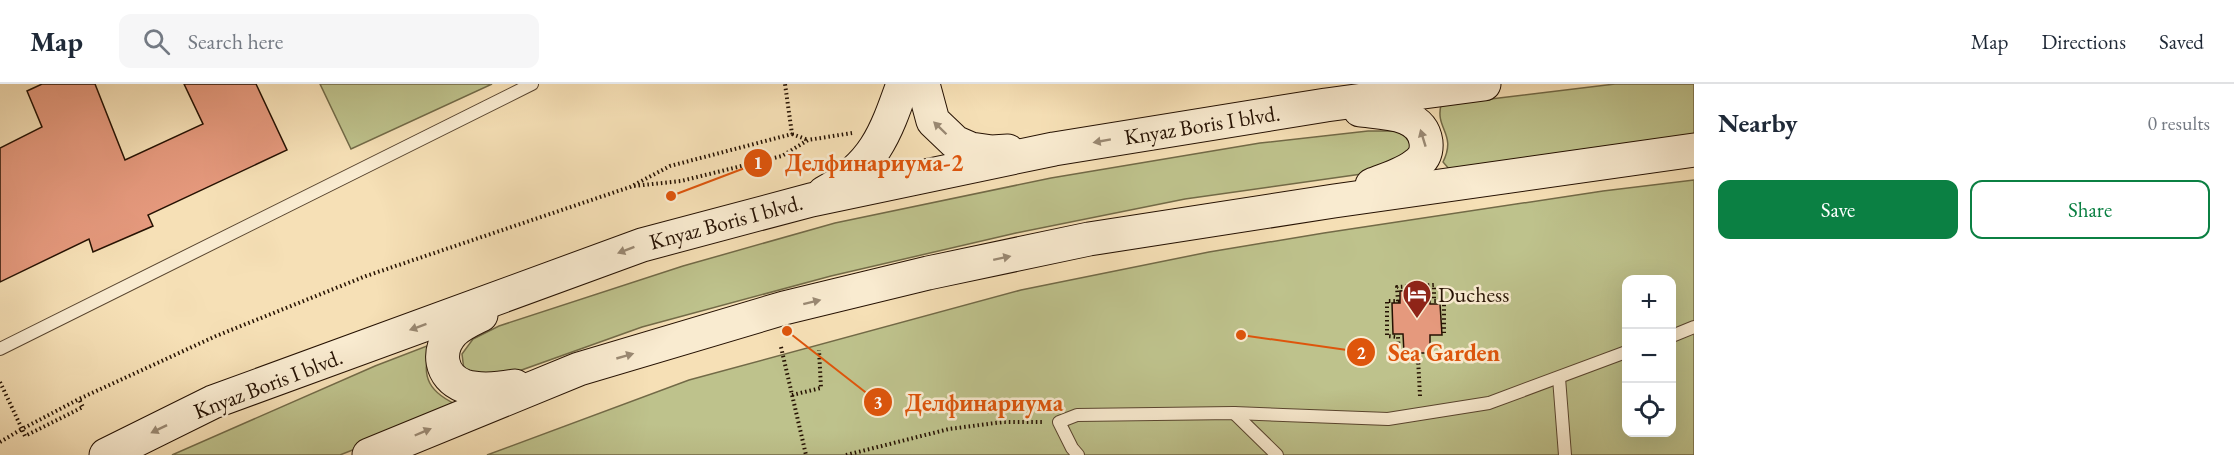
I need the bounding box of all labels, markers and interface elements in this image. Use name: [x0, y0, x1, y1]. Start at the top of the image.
search box: [119, 14, 539, 68]
text: Map: [30, 23, 83, 59]
icon: search: [140, 25, 173, 58]
text: Search here: [188, 27, 283, 56]
text: Map: [1971, 28, 2008, 55]
text: Directions: [2041, 28, 2126, 55]
text: Saved: [2159, 28, 2204, 55]
street label: Knyaz Boris I blvd.: [1122, 98, 1282, 152]
text: Nearby: [1718, 106, 1798, 140]
text: 0 results: [2147, 110, 2210, 136]
one-way arrow: [933, 121, 948, 135]
one-way arrow: [1418, 128, 1427, 146]
one-way arrow: [1093, 137, 1112, 146]
callout: Делфинариума-2: [743, 142, 976, 184]
text: Делфинариума-2: [785, 147, 964, 179]
text: 1: [753, 151, 763, 174]
button: Save: [1718, 180, 1958, 239]
button: Share: [1970, 180, 2210, 239]
street label: Knyaz Boris I blvd.: [646, 188, 806, 256]
one-way arrow: [617, 246, 635, 256]
one-way arrow: [993, 253, 1012, 262]
map controls: [1622, 275, 1676, 437]
button: +: [1622, 275, 1676, 329]
hotel icon: Duchess: [1401, 278, 1433, 320]
place label: Duchess: [1438, 280, 1509, 309]
one-way arrow: [803, 296, 821, 306]
one-way arrow: [409, 323, 427, 333]
button: −: [1622, 329, 1676, 383]
callout: Sea Garden: [1346, 331, 1512, 373]
text: Sea Garden: [1388, 337, 1501, 368]
text: 2: [1356, 341, 1366, 364]
street label: Knyaz Boris I blvd.: [189, 342, 347, 426]
one-way arrow: [616, 351, 634, 360]
callout: Делфинариума: [863, 381, 1075, 423]
button: locate: [1622, 383, 1676, 437]
text: Делфинариума: [905, 387, 1064, 419]
text: 3: [873, 391, 883, 414]
one-way arrow: [150, 424, 167, 434]
one-way arrow: [414, 427, 432, 436]

